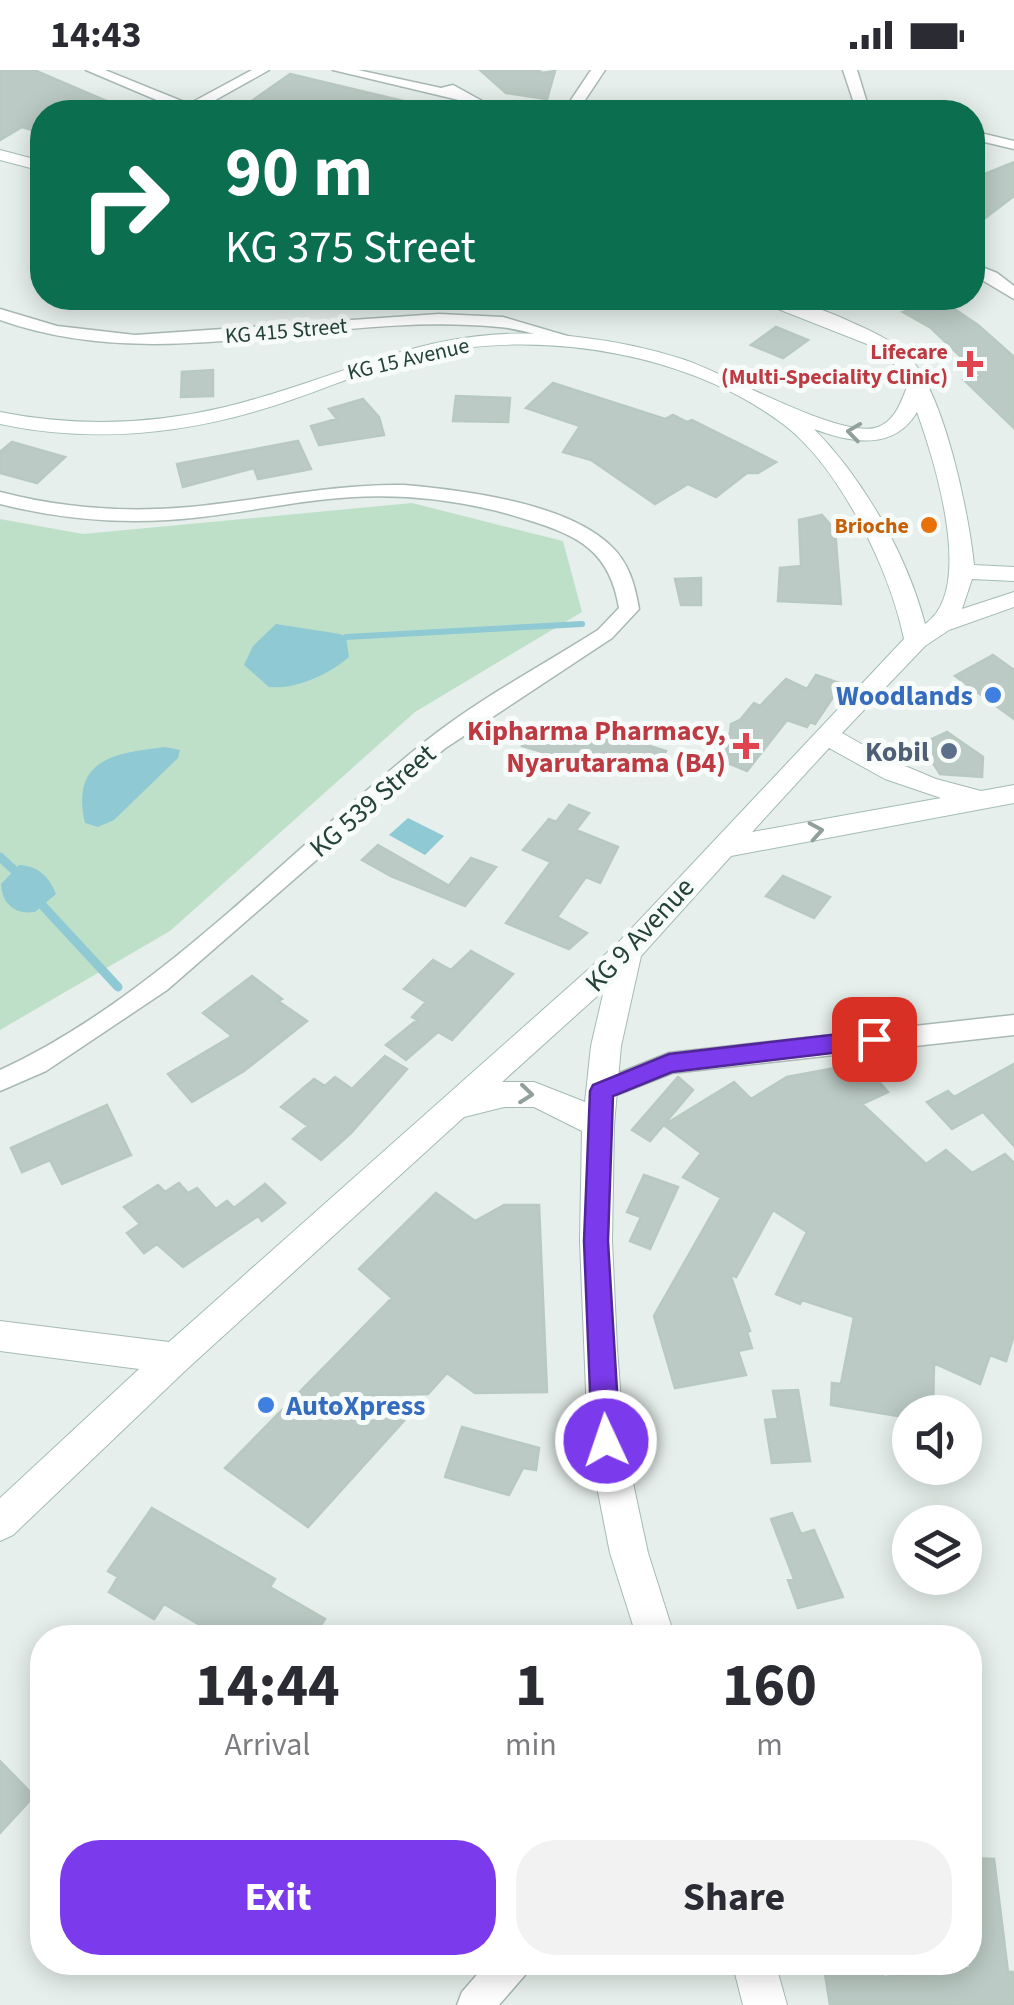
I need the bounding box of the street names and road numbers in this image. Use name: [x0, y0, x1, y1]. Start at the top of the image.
street label: KG 415 Street: [224, 310, 349, 352]
street label: KG 15 Avenue: [344, 329, 472, 389]
street label: KG 539 Street: [301, 734, 445, 867]
street label: KG 9 Avenue: [576, 868, 704, 1001]

